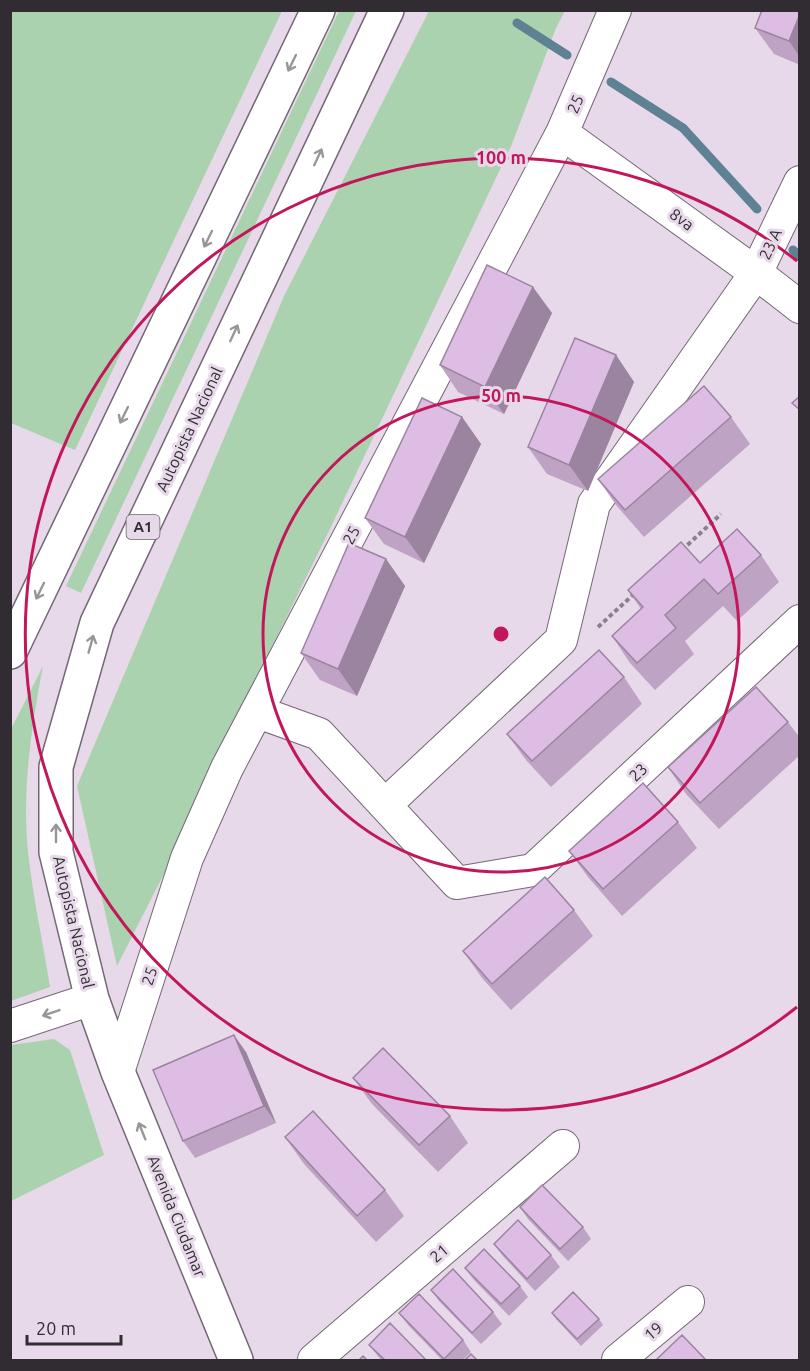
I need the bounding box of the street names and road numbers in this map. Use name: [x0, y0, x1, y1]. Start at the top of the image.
street label: 25: [563, 92, 587, 116]
street label: 8va: [667, 204, 697, 234]
street label: 23 A: [755, 225, 785, 262]
street label: Autopista Nacional: [152, 364, 226, 494]
road number: A1: [126, 515, 160, 539]
street label: 25: [339, 523, 363, 547]
street label: 23: [625, 759, 651, 785]
street label: Autopista Nacional: [50, 854, 98, 990]
street label: 25: [138, 965, 160, 987]
street label: Avenida Ciudamar: [144, 1153, 210, 1279]
street label: 21: [426, 1240, 452, 1266]
street label: 19: [640, 1318, 666, 1344]

